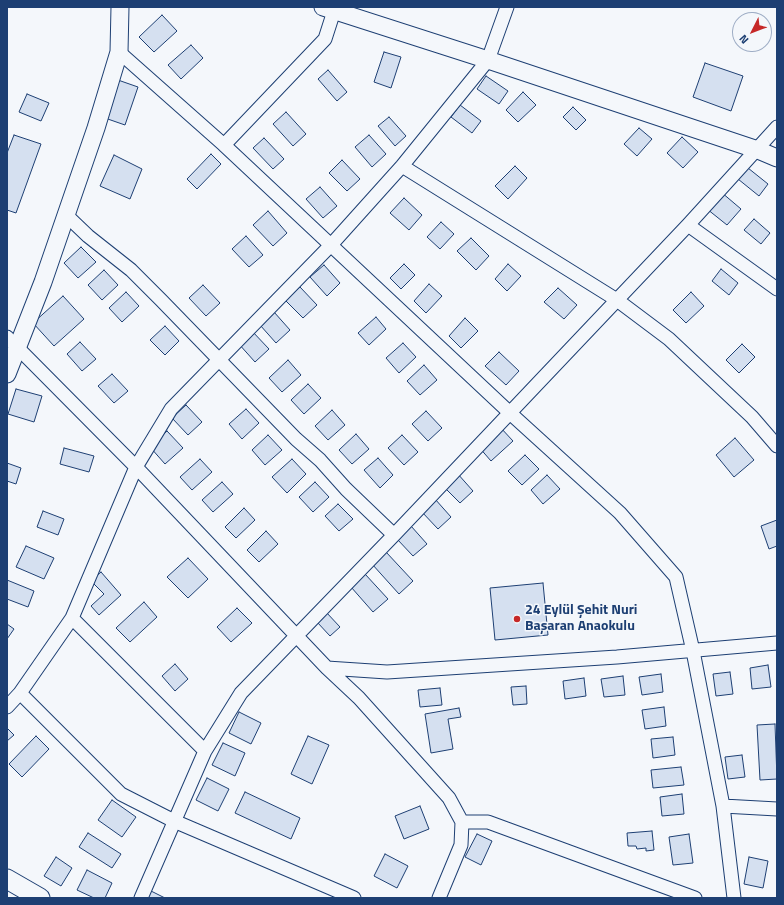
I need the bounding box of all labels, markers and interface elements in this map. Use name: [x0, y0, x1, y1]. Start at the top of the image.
north arrow: [732, 12, 772, 52]
text: N: [735, 31, 752, 48]
place label: 24 Eylül Şehit Nuri Başaran Anaokulu: [525, 603, 637, 636]
marker: 24 Eylül Şehit Nuri Başaran Anaokulu: [512, 614, 522, 624]

